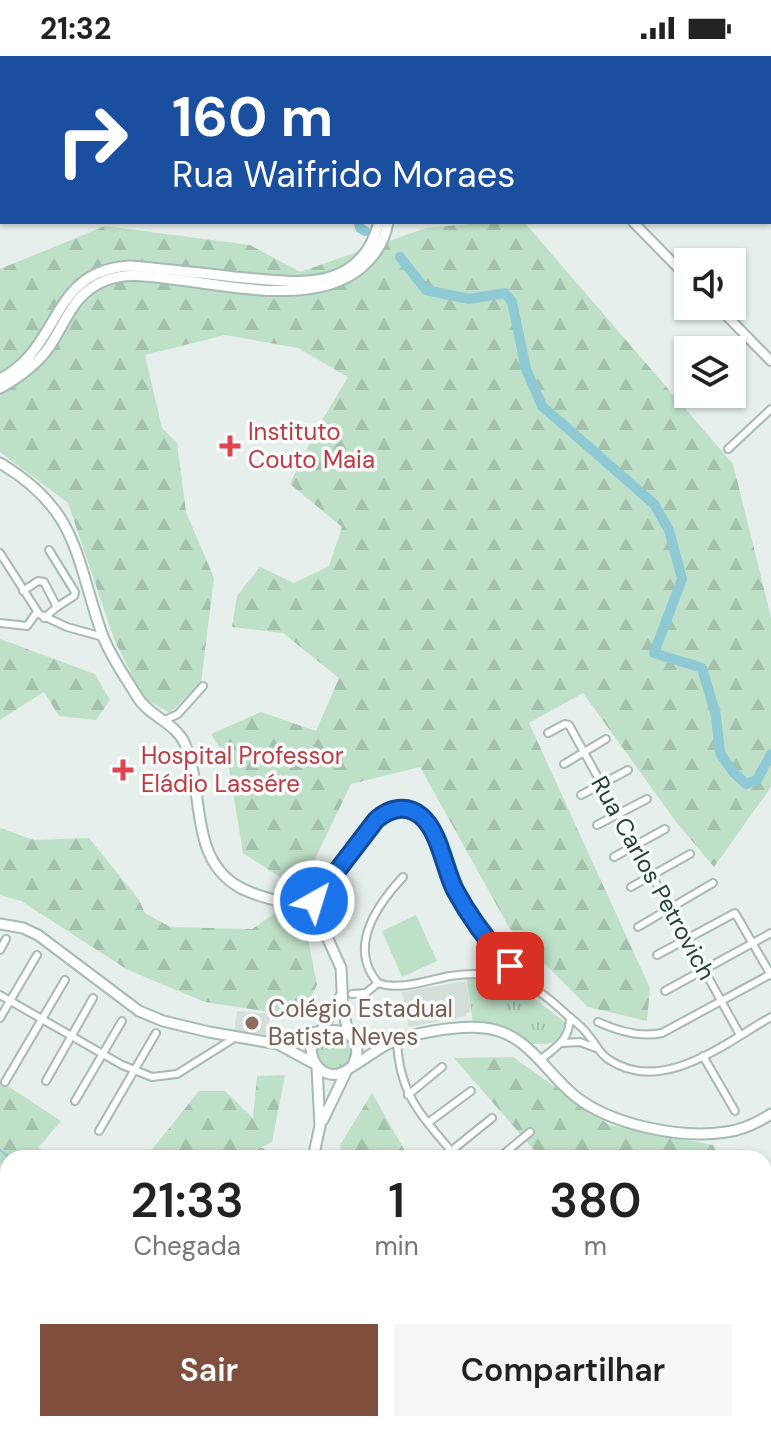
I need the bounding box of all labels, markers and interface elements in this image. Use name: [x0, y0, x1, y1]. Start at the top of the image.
text: 21:32: [40, 9, 111, 48]
text: 160 m: [172, 80, 333, 153]
icon: right: [40, 88, 144, 192]
text: Rua Waifrido Moraes: [172, 151, 515, 198]
map controls: [674, 248, 746, 408]
button: sound: [674, 248, 746, 320]
button: layers: [674, 336, 746, 408]
place label: Instituto Couto Maia: [248, 416, 375, 475]
marker: Instituto Couto Maia: [219, 435, 241, 457]
place label: Hospital Professor Eládio Lassére: [141, 740, 344, 799]
marker: Hospital Professor Eládio Lassére: [112, 759, 134, 781]
street label: Rua Carlos Petrovich: [584, 770, 722, 985]
position arrow: [272, 859, 356, 943]
pin: [476, 932, 544, 1000]
icon: arrive: [488, 944, 532, 988]
place label: Colégio Estadual Batista Neves: [268, 993, 453, 1052]
marker: Colégio Estadual Batista Neves: [243, 1014, 261, 1032]
text: 21:33: [131, 1169, 244, 1232]
text: 1: [388, 1169, 405, 1232]
text: 380: [549, 1169, 642, 1232]
text: Chegada: [134, 1229, 241, 1263]
text: min: [374, 1229, 419, 1263]
text: m: [584, 1229, 607, 1263]
button: Sair: [40, 1324, 378, 1416]
button: Compartilhar: [394, 1324, 732, 1416]

